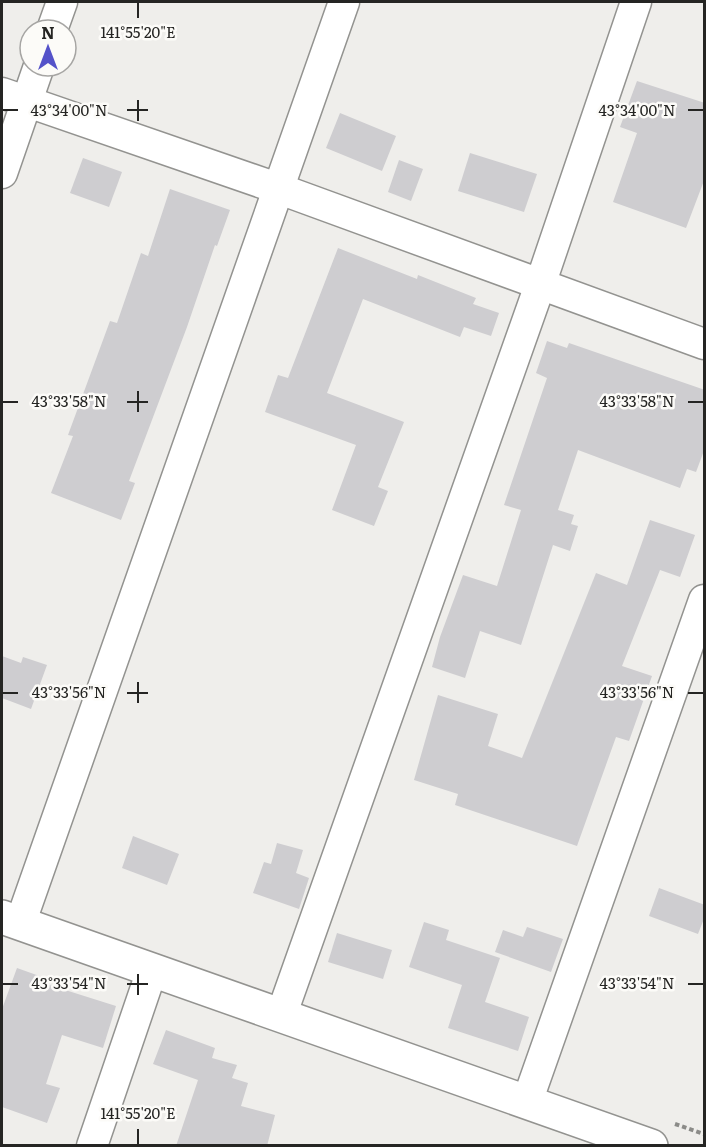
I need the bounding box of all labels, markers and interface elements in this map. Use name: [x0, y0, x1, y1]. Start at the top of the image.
north arrow: [18, 18, 78, 78]
text: N: [41, 20, 55, 44]
text: 141°55'20"E: [100, 20, 176, 43]
text: 43°34'00"N: [31, 98, 107, 121]
text: 43°34'00"N: [599, 98, 675, 121]
text: 43°33'58"N: [32, 389, 106, 412]
text: 43°33'58"N: [600, 389, 674, 412]
text: 43°33'56"N: [32, 680, 106, 703]
text: 43°33'56"N: [600, 680, 674, 703]
text: 43°33'54"N: [32, 971, 106, 994]
text: 43°33'54"N: [600, 971, 674, 994]
text: 141°55'20"E: [100, 1101, 176, 1124]

